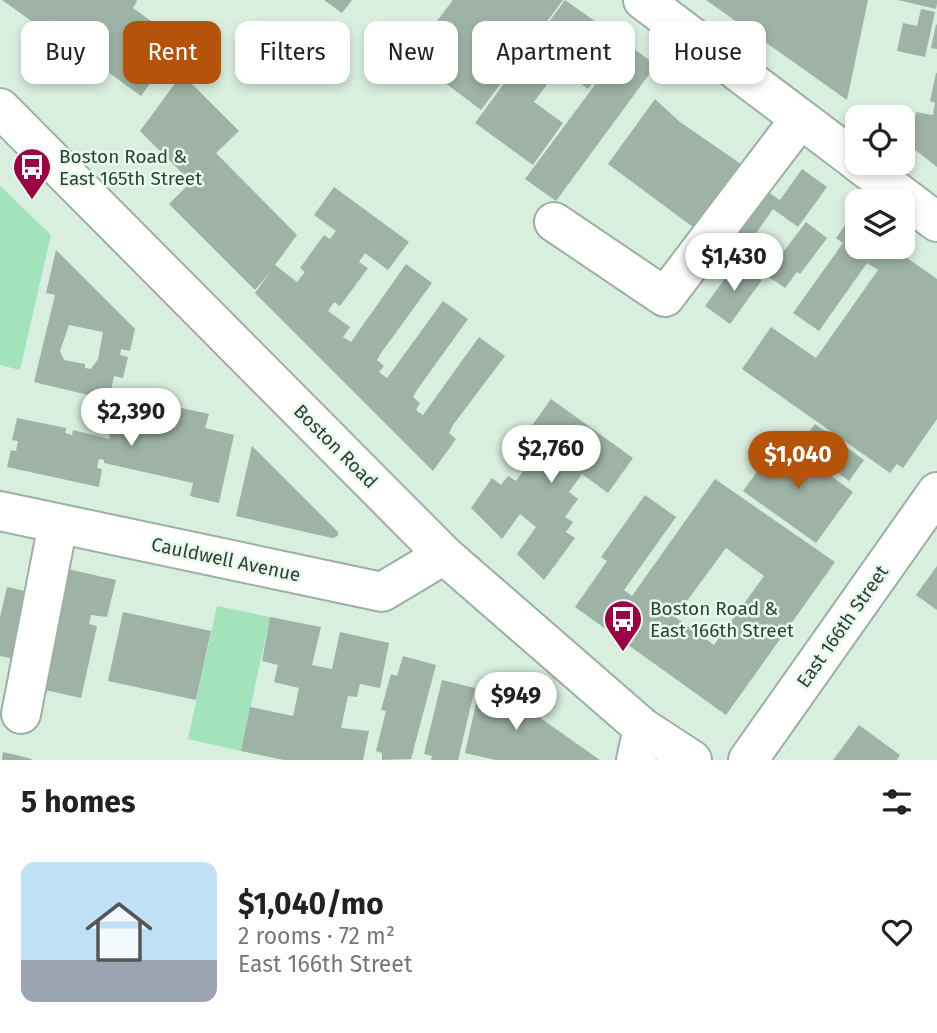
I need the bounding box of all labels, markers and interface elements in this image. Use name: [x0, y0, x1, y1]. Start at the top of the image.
chip: Buy: [21, 21, 109, 84]
chip: Rent: [123, 21, 221, 84]
chip: Filters: [235, 21, 350, 84]
chip: New: [364, 21, 458, 84]
chip: Apartment: [472, 21, 635, 84]
chip: House: [649, 21, 766, 84]
map controls: [845, 105, 915, 259]
button: locate: [845, 105, 915, 175]
place label: Boston Road & East 165th Street: [59, 145, 202, 190]
bus stop icon: Boston Road & East 165th Street: [11, 146, 53, 201]
button: layers: [845, 189, 915, 259]
pin: $1,430: [677, 233, 791, 293]
text: $1,430: [701, 242, 767, 270]
pin: $2,390: [74, 388, 188, 448]
text: $2,390: [97, 397, 165, 425]
street label: Boston Road: [289, 400, 382, 493]
pin: $2,760: [494, 426, 608, 485]
pin: $1,040: [741, 432, 855, 491]
text: $2,760: [518, 434, 584, 462]
text: $1,040: [764, 440, 832, 468]
street label: Cauldwell Avenue: [149, 532, 303, 587]
street label: East 166th Street: [792, 561, 893, 692]
place label: Boston Road & East 166th Street: [650, 597, 794, 642]
bus stop icon: Boston Road & East 166th Street: [602, 598, 644, 653]
pin: $949: [475, 672, 557, 732]
text: $949: [491, 681, 541, 709]
icon: filters: [878, 783, 916, 821]
text: 5 homes: [21, 784, 135, 820]
text: $1,040/mo: [238, 886, 384, 922]
icon: home: [77, 890, 161, 974]
icon: heart: [878, 913, 916, 951]
text: 2 rooms · 72 m²: [238, 922, 395, 950]
text: East 166th Street: [238, 950, 412, 978]

